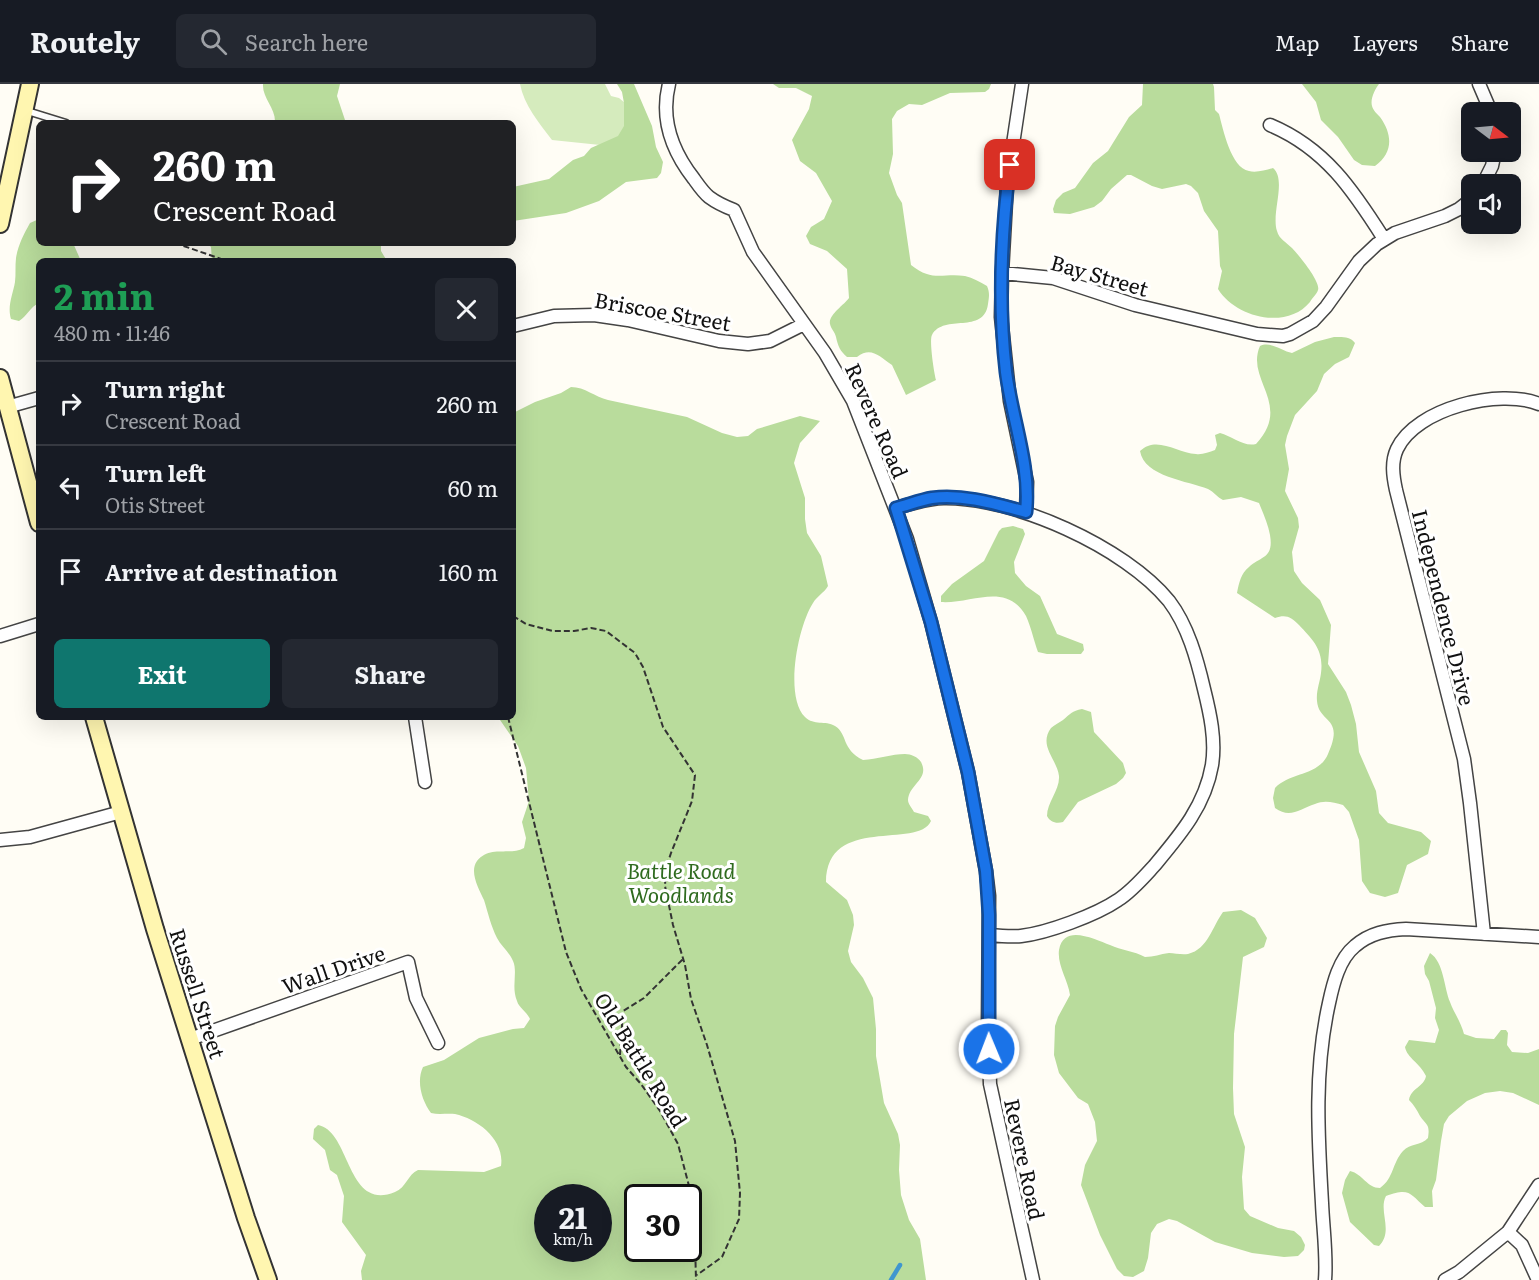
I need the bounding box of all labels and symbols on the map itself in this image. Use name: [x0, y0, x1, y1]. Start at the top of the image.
north arrow: [1461, 102, 1521, 162]
pin: [984, 139, 1035, 190]
street label: Bay Street: [1047, 245, 1153, 303]
street label: Briscoe Street: [592, 283, 734, 337]
street label: Revere Road: [839, 357, 917, 483]
street label: Independence Drive: [1406, 506, 1484, 708]
park label: Battle Road Woodlands: [626, 854, 736, 909]
street label: Russell Street: [163, 924, 235, 1063]
street label: Wall Drive: [277, 936, 389, 1000]
street label: Old Battle Road: [588, 985, 696, 1133]
position arrow: [957, 1017, 1021, 1081]
street label: Revere Road: [998, 1095, 1054, 1223]
speed limit sign: 30: [624, 1184, 702, 1262]

